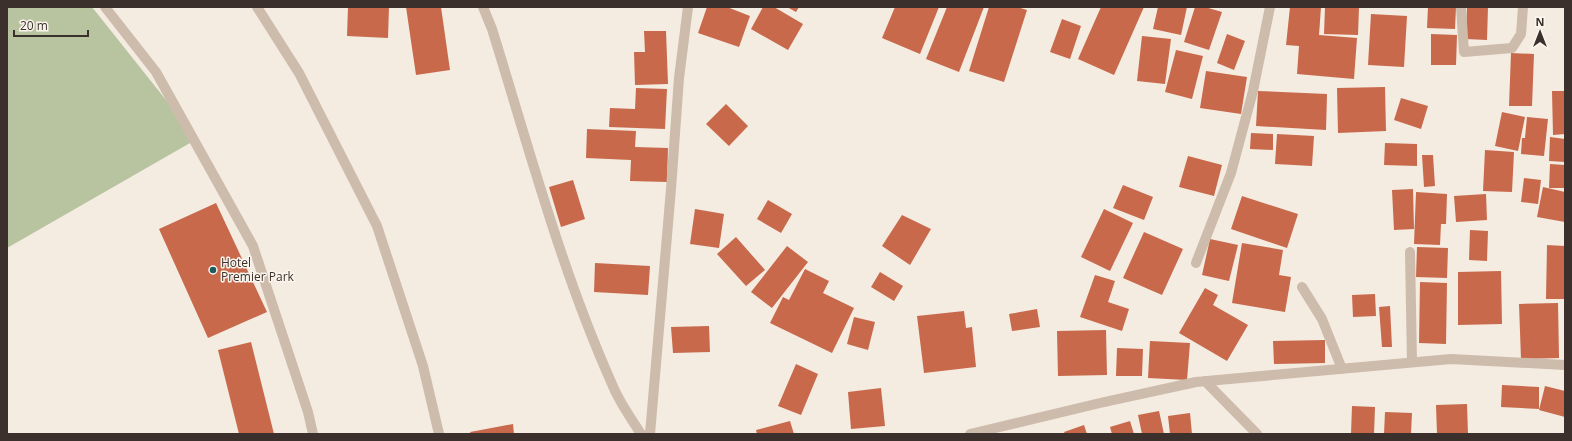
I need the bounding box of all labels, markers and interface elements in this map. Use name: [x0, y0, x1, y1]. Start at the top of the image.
scale bar: [14, 12, 88, 38]
north arrow: [1520, 12, 1560, 52]
text: N: [1536, 14, 1544, 29]
text: 20 m: [20, 17, 48, 34]
place label: Hotel Premier Park: [221, 254, 295, 285]
marker: Hotel Premier Park: [208, 265, 218, 275]

